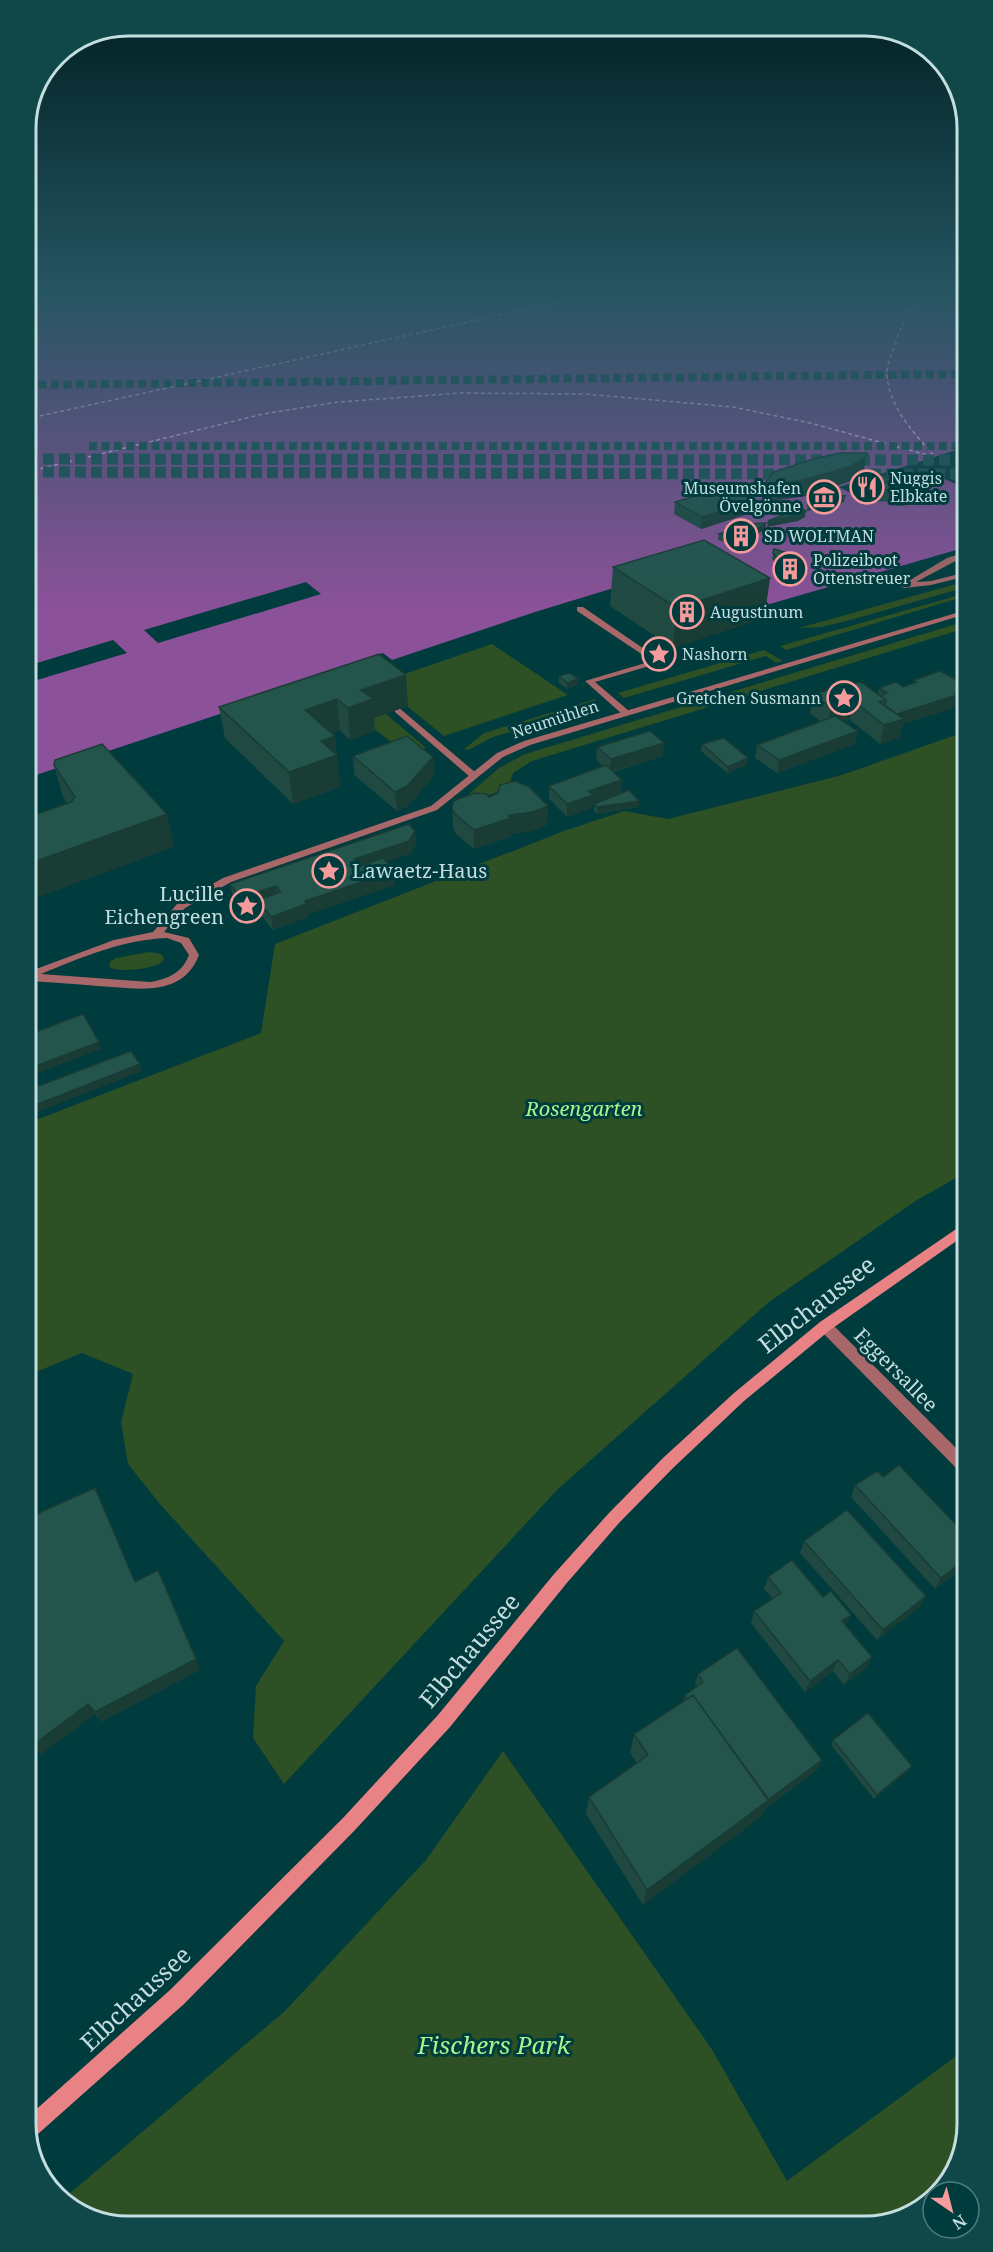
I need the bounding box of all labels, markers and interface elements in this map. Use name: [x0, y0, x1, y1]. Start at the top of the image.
place label: Nuggis Elbkate: [890, 467, 947, 507]
restaurant icon: Nuggis Elbkate: [849, 469, 885, 505]
place label: Museumshafen Övelgönne: [684, 477, 801, 517]
museum icon: Museumshafen Övelgönne: [806, 479, 842, 515]
building icon: SD WOLTMAN: [723, 518, 759, 554]
place label: SD WOLTMAN: [764, 525, 874, 547]
place label: Polizeiboot Ottenstreuer: [813, 549, 911, 589]
building icon: Polizeiboot Ottenstreuer: [772, 551, 808, 587]
building icon: Augustinum: [669, 594, 705, 630]
place label: Augustinum: [710, 601, 803, 623]
place icon: Nashorn: [641, 636, 677, 672]
place label: Nashorn: [682, 643, 748, 665]
place icon: Gretchen Susmann: [826, 680, 862, 716]
place label: Gretchen Susmann: [676, 687, 821, 709]
street label: Neumühlen: [509, 695, 601, 743]
place icon: Lawaetz-Haus: [311, 853, 347, 889]
place label: Lawaetz-Haus: [352, 857, 487, 884]
place label: Lucille Eichengreen: [105, 880, 224, 930]
place icon: Lucille Eichengreen: [229, 888, 265, 924]
park label: Rosengarten: [524, 1095, 643, 1122]
street label: Elbchaussee: [751, 1248, 882, 1360]
street label: Eggersallee: [849, 1322, 944, 1417]
street label: Elbchaussee: [411, 1586, 527, 1714]
street label: Elbchaussee: [72, 1938, 198, 2058]
park label: Fischers Park: [417, 2028, 572, 2061]
north arrow: [921, 2180, 981, 2240]
text: N: [948, 2210, 971, 2235]

